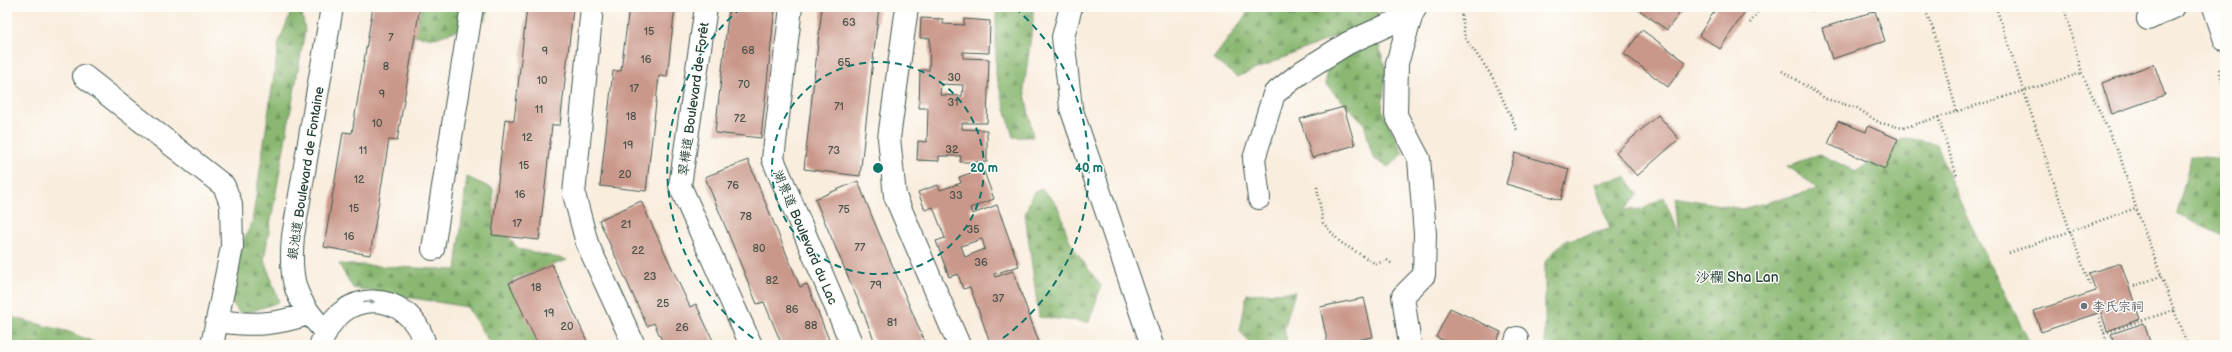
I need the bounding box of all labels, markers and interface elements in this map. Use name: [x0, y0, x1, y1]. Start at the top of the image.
house number: 63: [842, 16, 856, 29]
street label: 翠樺道 Boulevard de Forêt: [675, 21, 713, 177]
house number: 15: [644, 25, 654, 38]
house number: 7: [388, 31, 394, 44]
house number: 68: [741, 44, 755, 57]
house number: 9: [542, 45, 548, 58]
house number: 16: [641, 53, 652, 66]
house number: 65: [837, 56, 851, 69]
house number: 8: [383, 60, 389, 73]
house number: 30: [947, 71, 961, 84]
house number: 10: [537, 74, 548, 87]
house number: 70: [738, 78, 750, 91]
house number: 17: [629, 82, 639, 95]
street label: 銀池道 Boulevard de Fontaine: [284, 85, 328, 261]
house number: 9: [379, 88, 385, 101]
house number: 31: [947, 96, 959, 109]
house number: 71: [834, 100, 844, 113]
house number: 11: [535, 103, 543, 116]
house number: 18: [626, 110, 636, 123]
house number: 72: [734, 112, 746, 125]
house number: 10: [372, 117, 383, 130]
house number: 12: [522, 131, 533, 144]
house number: 19: [623, 139, 633, 152]
house number: 32: [945, 143, 959, 156]
house number: 11: [359, 144, 367, 157]
house number: 73: [828, 144, 840, 157]
house number: 15: [519, 159, 529, 172]
centre of rings: [871, 161, 885, 175]
text: 20 m: [970, 161, 998, 176]
text: 40 m: [1075, 161, 1103, 176]
house number: 20: [619, 168, 632, 181]
street label: 湖景道 Boulevard du Lac: [769, 168, 841, 307]
house number: 12: [354, 173, 365, 186]
house number: 76: [727, 179, 739, 192]
house number: 16: [515, 188, 526, 201]
house number: 33: [949, 189, 963, 202]
house number: 15: [349, 202, 359, 215]
house number: 75: [838, 203, 850, 216]
house number: 78: [740, 210, 752, 223]
house number: 17: [512, 217, 522, 230]
house number: 21: [621, 218, 631, 231]
house number: 35: [966, 223, 980, 236]
house number: 16: [344, 230, 355, 243]
house number: 77: [855, 241, 866, 254]
house number: 80: [753, 242, 766, 255]
house number: 22: [632, 244, 645, 257]
house number: 36: [974, 256, 988, 269]
district label: 沙欄 Sha Lan: [1695, 269, 1779, 286]
house number: 23: [643, 270, 657, 283]
house number: 82: [766, 274, 779, 287]
house number: 79: [870, 279, 882, 292]
house number: 18: [531, 281, 541, 294]
house number: 37: [992, 292, 1005, 305]
house number: 25: [657, 297, 669, 310]
one-way arrow: [363, 299, 375, 306]
place label: 李氏宗祠: [2092, 299, 2144, 315]
marker: 李氏宗祠: [2079, 301, 2089, 311]
house number: 86: [785, 303, 799, 316]
house number: 19: [544, 307, 554, 320]
house number: 81: [887, 316, 897, 329]
house number: 88: [805, 319, 817, 332]
house number: 20: [561, 320, 574, 333]
house number: 26: [675, 321, 689, 334]

